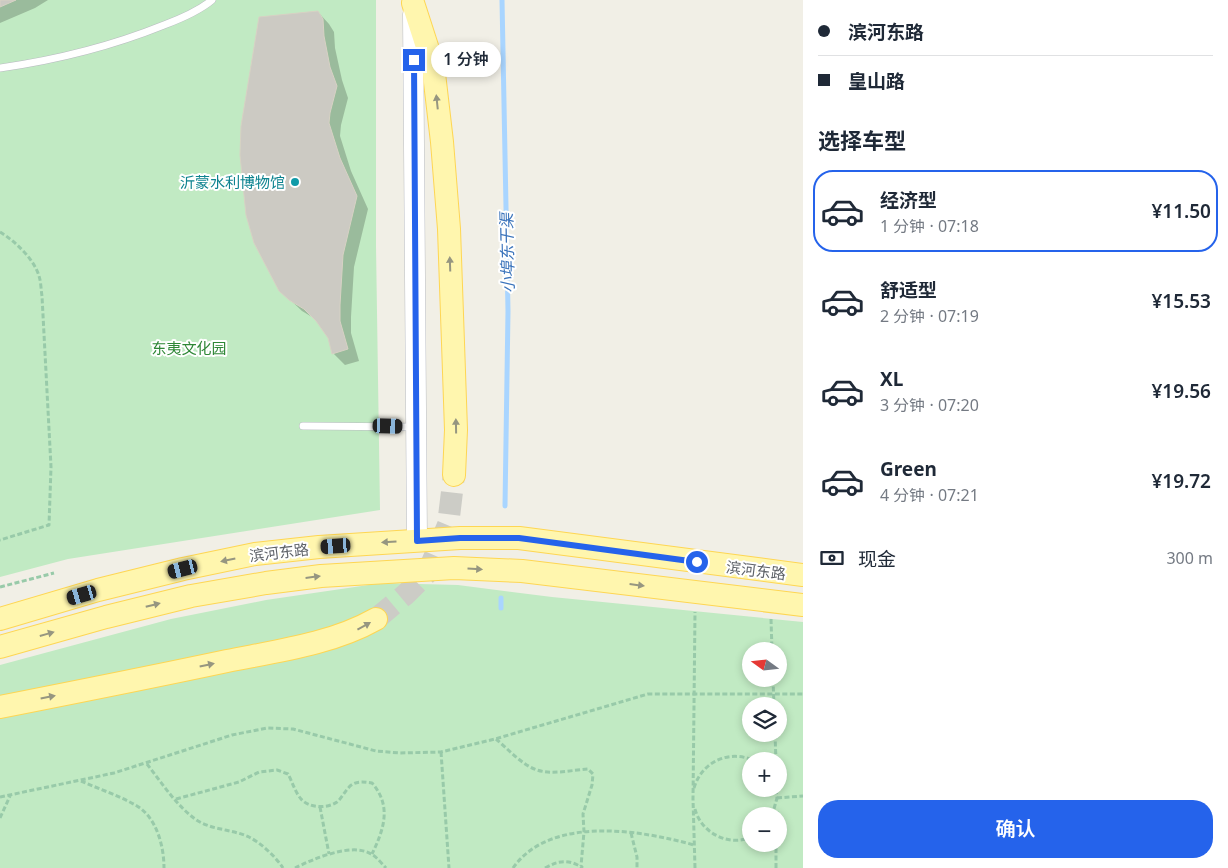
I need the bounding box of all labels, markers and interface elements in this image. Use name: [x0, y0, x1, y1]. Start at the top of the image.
text: 滨河东路: [848, 19, 924, 45]
callout: 1 分钟: [432, 42, 502, 78]
text: 1 分钟: [443, 48, 489, 70]
route end: [403, 49, 425, 71]
text: 皇山路: [848, 68, 905, 94]
one-way arrow: [433, 94, 441, 110]
text: 选择车型: [818, 125, 906, 155]
place label: 沂蒙水利博物馆: [180, 172, 285, 192]
marker: 沂蒙水利博物馆: [289, 176, 301, 188]
text: 经济型: [880, 187, 937, 213]
icon: car: [820, 189, 865, 234]
text: ¥11.50: [1151, 198, 1211, 224]
water label: 小埠东干渠: [495, 211, 519, 293]
text: 1 分钟 · 07:18: [880, 215, 979, 237]
one-way arrow: [446, 256, 454, 272]
text: 舒适型: [880, 277, 937, 303]
icon: car: [820, 279, 865, 324]
text: ¥15.53: [1151, 288, 1211, 314]
text: 2 分钟 · 07:19: [880, 305, 979, 327]
park label: 东夷文化园: [151, 338, 227, 358]
text: XL: [880, 366, 903, 392]
icon: car: [820, 369, 865, 414]
text: ¥19.56: [1151, 378, 1211, 404]
text: 3 分钟 · 07:20: [880, 394, 979, 416]
car: [372, 418, 403, 434]
one-way arrow: [452, 418, 460, 434]
text: Green: [880, 456, 937, 482]
icon: car: [820, 459, 865, 504]
text: ¥19.72: [1151, 468, 1211, 494]
text: 4 分钟 · 07:21: [880, 484, 979, 506]
car: [320, 537, 351, 555]
street label: 滨河东路: [248, 538, 310, 566]
one-way arrow: [381, 539, 397, 547]
icon: cash: [818, 544, 846, 572]
text: 现金: [858, 546, 896, 572]
text: 300 m: [1166, 547, 1213, 569]
route start: [686, 551, 708, 573]
one-way arrow: [220, 556, 236, 564]
street label: 滨河东路: [725, 556, 787, 584]
car: [166, 558, 199, 580]
one-way arrow: [467, 565, 483, 573]
one-way arrow: [305, 573, 321, 581]
one-way arrow: [629, 581, 645, 589]
car: [65, 584, 98, 606]
one-way arrow: [146, 601, 161, 609]
one-way arrow: [358, 621, 371, 630]
one-way arrow: [39, 630, 54, 638]
north arrow: [742, 642, 788, 688]
map controls: [742, 642, 787, 852]
one-way arrow: [200, 661, 215, 669]
one-way arrow: [40, 693, 56, 701]
button: layers: [742, 697, 787, 742]
button: +: [742, 752, 787, 797]
button: 确认: [818, 800, 1213, 858]
button: −: [742, 807, 787, 852]

